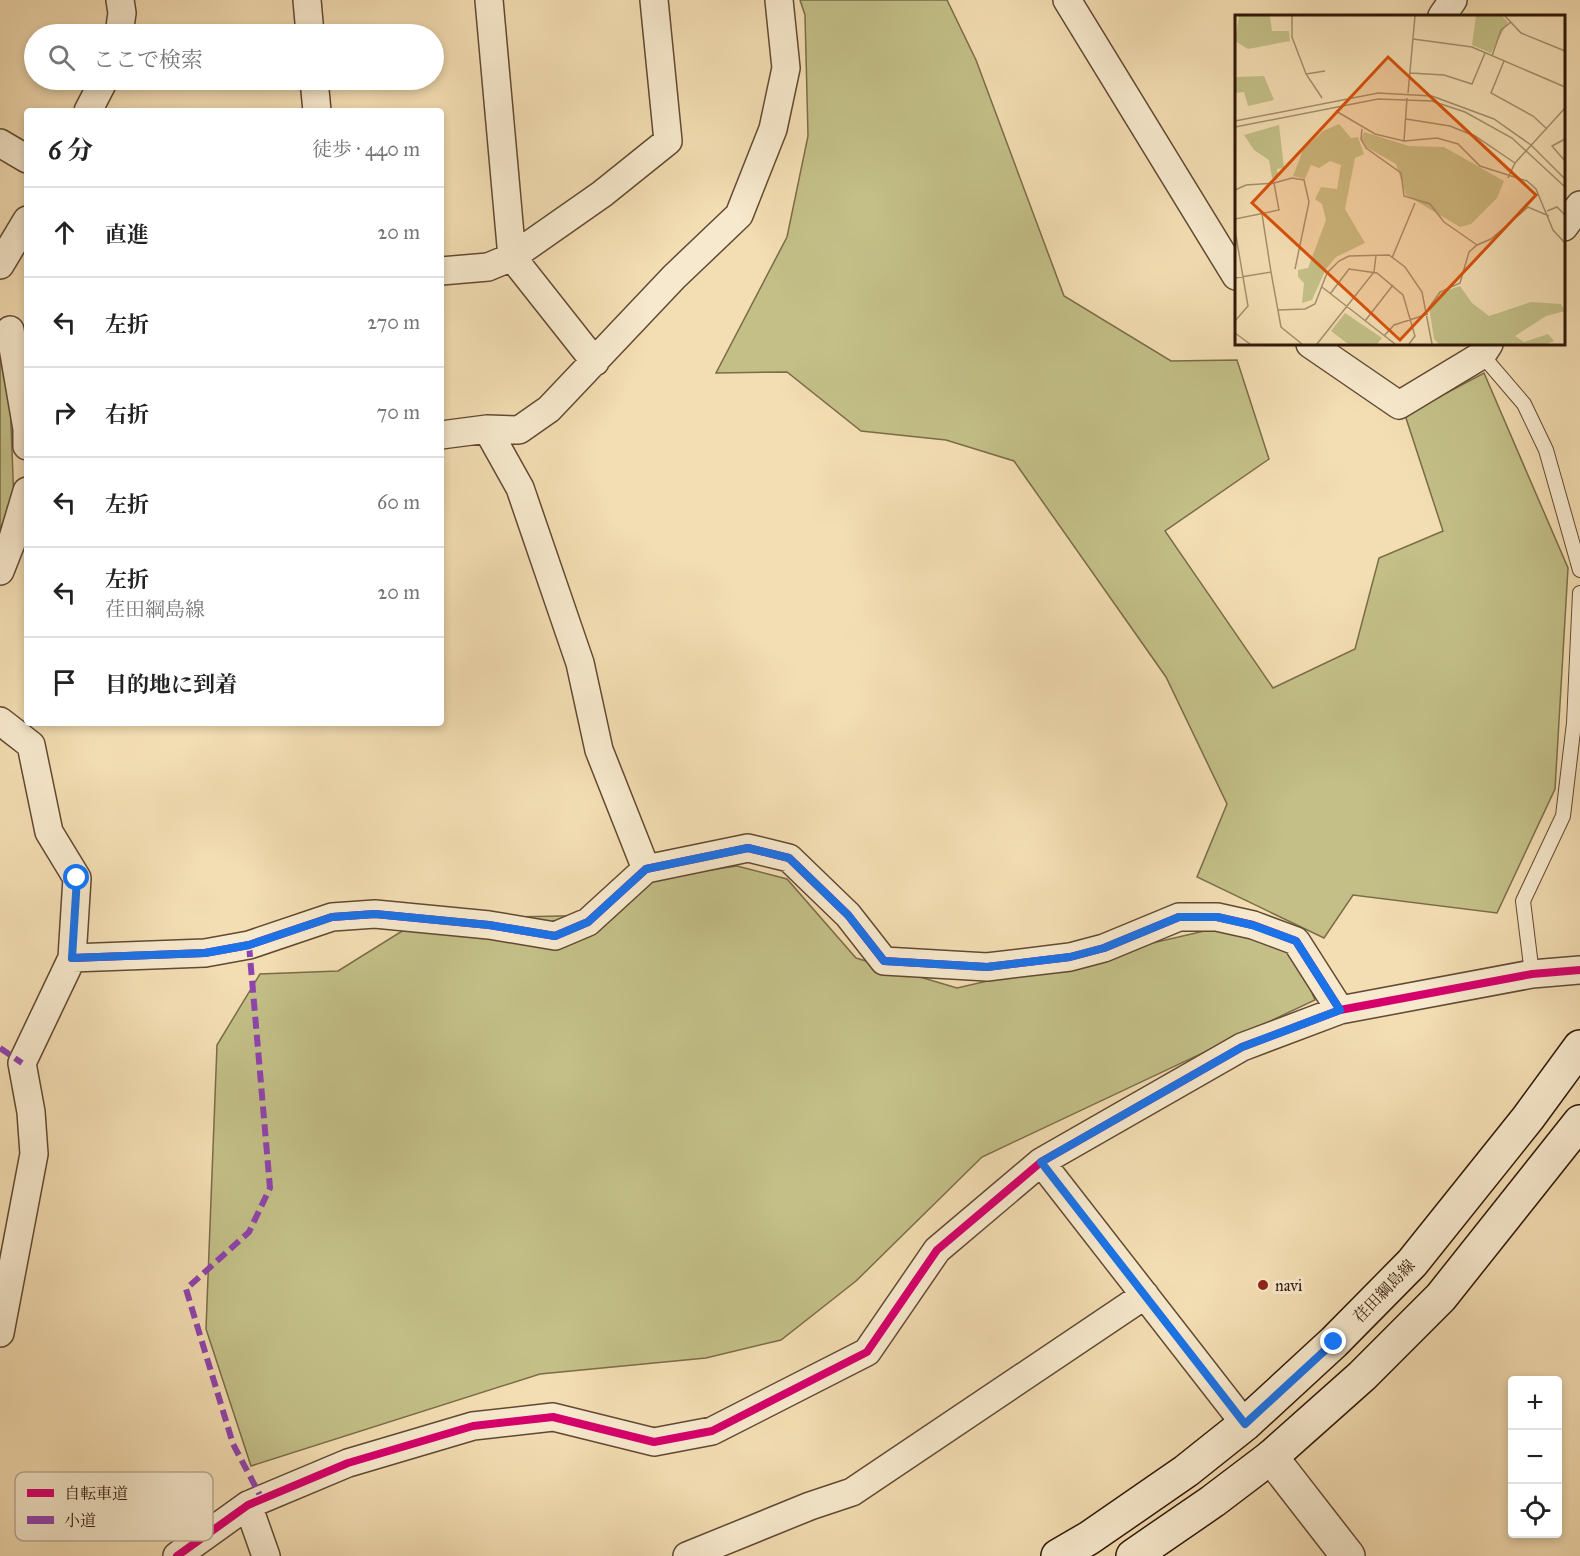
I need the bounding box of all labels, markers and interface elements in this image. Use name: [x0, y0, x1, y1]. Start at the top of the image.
inset map: [1235, 15, 1565, 345]
search box: [24, 24, 444, 90]
icon: search: [45, 41, 78, 74]
text: ここで検索: [93, 46, 203, 73]
text: 6 分: [48, 134, 93, 166]
text: 徒歩 · 440 m: [312, 137, 420, 161]
icon: ahead: [48, 216, 81, 249]
text: 20 m: [377, 220, 420, 244]
text: 直進: [105, 221, 149, 248]
icon: left: [48, 306, 81, 339]
text: 270 m: [367, 310, 420, 334]
text: 左折: [105, 311, 149, 338]
icon: right: [48, 396, 81, 429]
text: 70 m: [377, 400, 420, 424]
text: 右折: [105, 401, 149, 428]
icon: left: [48, 486, 81, 519]
text: 60 m: [377, 490, 420, 514]
text: 左折: [105, 491, 149, 518]
text: 左折: [105, 566, 149, 593]
icon: left: [48, 576, 81, 609]
text: 20 m: [377, 580, 420, 604]
text: 荏田綱島線: [105, 597, 205, 621]
icon: arrive: [48, 666, 81, 699]
text: 目的地に到着: [105, 671, 237, 698]
route start: [63, 864, 89, 890]
street label: 荏田綱島線: [1349, 1256, 1419, 1326]
place label: navi: [1275, 1276, 1303, 1295]
marker: navi: [1256, 1278, 1270, 1292]
route end: [1320, 1328, 1346, 1354]
map controls: [1508, 1376, 1562, 1538]
button: +: [1508, 1376, 1562, 1430]
button: −: [1508, 1430, 1562, 1484]
legend: [15, 1472, 213, 1541]
text: 自転車道: [64, 1484, 128, 1503]
button: locate: [1508, 1484, 1562, 1538]
text: 小道: [64, 1511, 96, 1530]

